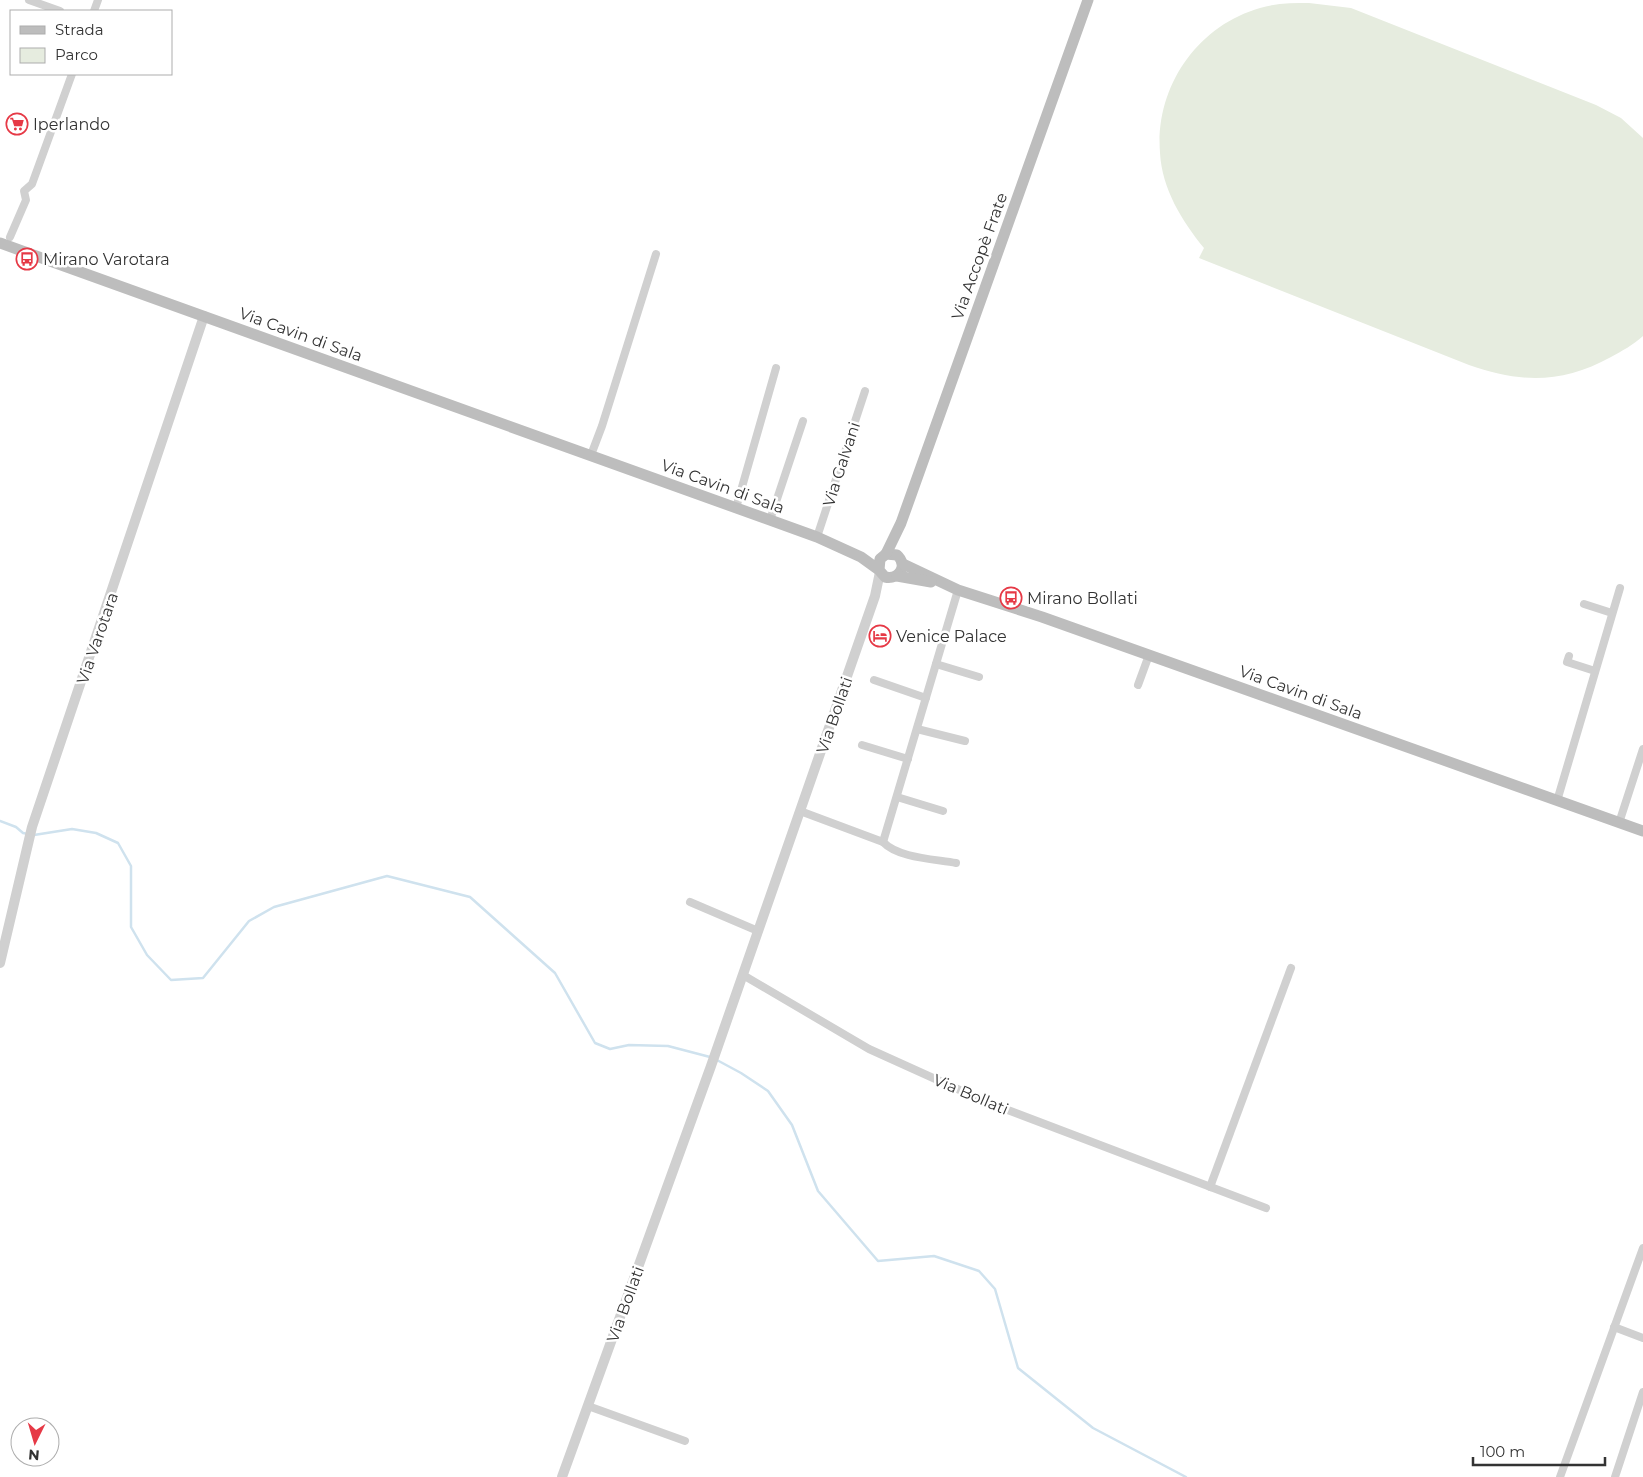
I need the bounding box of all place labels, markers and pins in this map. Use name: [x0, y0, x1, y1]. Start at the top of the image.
supermarket icon: Iperlando: [5, 112, 29, 136]
place label: Iperlando: [33, 115, 110, 134]
bus stop icon: Mirano Varotara: [15, 247, 39, 271]
place label: Mirano Varotara: [43, 250, 170, 269]
bus stop icon: Mirano Bollati: [999, 586, 1023, 610]
place label: Mirano Bollati: [1027, 589, 1138, 608]
hotel icon: Venice Palace: [868, 624, 892, 648]
place label: Venice Palace: [896, 627, 1007, 646]

